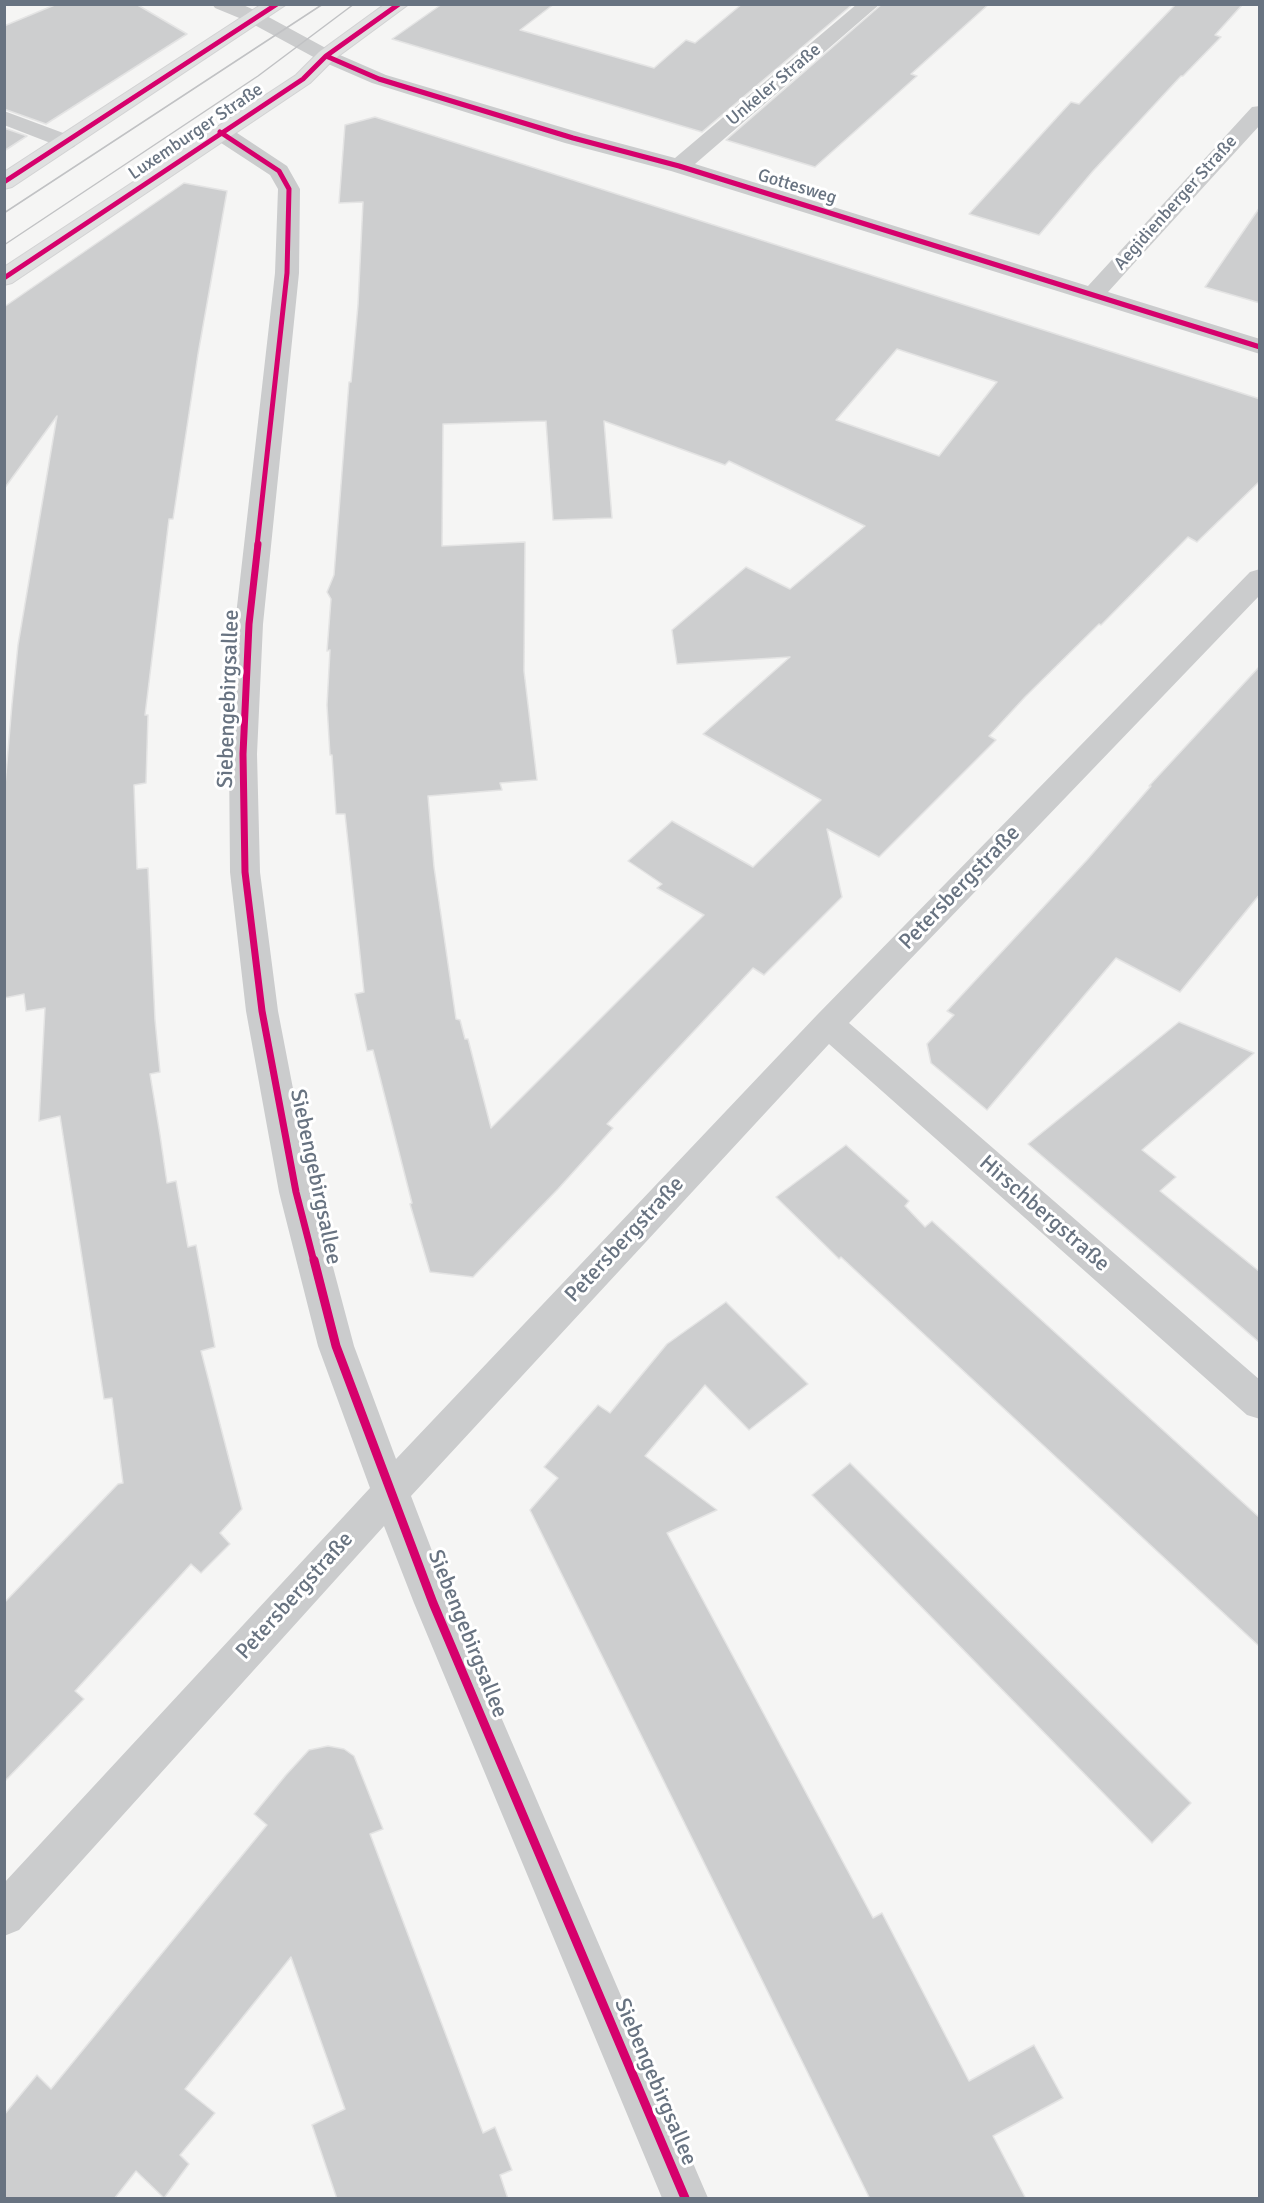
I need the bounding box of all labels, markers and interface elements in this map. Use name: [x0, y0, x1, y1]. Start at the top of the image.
street label: Unkeler Straße: [722, 39, 826, 131]
street label: Luxemburger Straße: [125, 79, 267, 185]
street label: Aegidienberger Straße: [1110, 131, 1242, 275]
street label: Gottesweg: [755, 165, 839, 209]
street label: Siebengebirgsallee: [213, 609, 245, 789]
street label: Petersbergstraße: [894, 820, 1026, 956]
street label: Siebengebirgsallee: [284, 1087, 346, 1267]
street label: Hirschbergstraße: [973, 1150, 1115, 1278]
street label: Petersbergstraße: [560, 1172, 690, 1308]
street label: Petersbergstraße: [231, 1527, 359, 1665]
street label: Siebengebirgsallee: [421, 1546, 513, 1722]
street label: Siebengebirgsallee: [608, 1995, 702, 2169]

